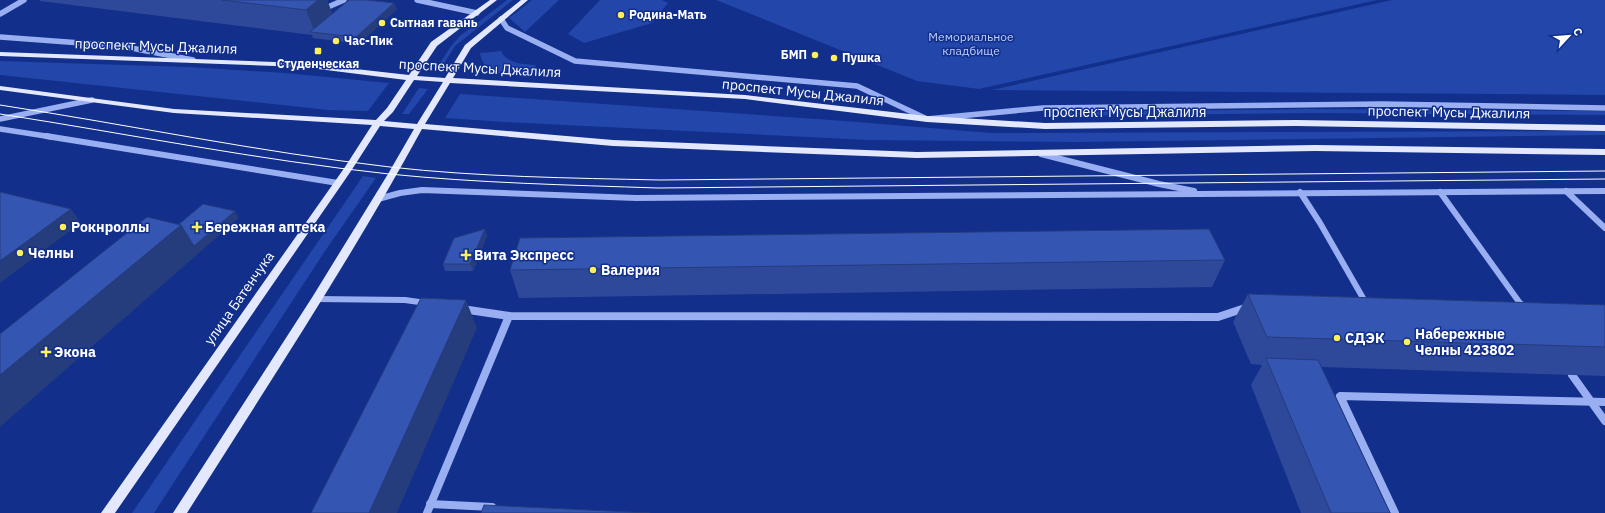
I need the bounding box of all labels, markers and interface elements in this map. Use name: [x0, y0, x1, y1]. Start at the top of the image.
place label: Родина-Мать: [629, 7, 707, 22]
marker: Родина-Мать: [616, 10, 626, 20]
place label: Сытная гавань: [390, 15, 478, 30]
north arrow: [1549, 16, 1589, 56]
marker: Сытная гавань: [377, 18, 387, 28]
text: С: [1570, 25, 1586, 38]
park label: Мемориальное кладбище: [928, 29, 1014, 58]
place label: Час-Пик: [344, 33, 393, 48]
street label: проспект Мусы Джалиля: [74, 34, 238, 58]
marker: Час-Пик: [331, 36, 341, 46]
marker: Студенческая: [313, 46, 323, 56]
place label: БМП: [781, 47, 807, 62]
marker: БМП: [810, 50, 820, 60]
place label: Пушка: [842, 50, 881, 65]
marker: Пушка: [829, 53, 839, 63]
street label: проспект Мусы Джалиля: [398, 55, 562, 81]
place label: Студенческая: [277, 56, 359, 71]
street label: проспект Мусы Джалиля: [721, 75, 885, 109]
street label: проспект Мусы Джалиля: [1367, 102, 1531, 122]
street label: проспект Мусы Джалиля: [1044, 103, 1206, 121]
place label: Рокнроллы: [71, 218, 149, 236]
place label: Бережная аптека: [205, 218, 326, 236]
marker: Рокнроллы: [58, 222, 68, 232]
marker: Бережная аптека: [192, 222, 202, 232]
place label: Челны: [28, 244, 74, 262]
place label: Вита Экспресс: [474, 246, 574, 264]
street label: улица Батенчука: [200, 247, 278, 348]
marker: Челны: [15, 248, 25, 258]
marker: Вита Экспресс: [461, 250, 471, 260]
place label: Валерия: [601, 261, 660, 279]
marker: Валерия: [588, 265, 598, 275]
place label: Набережные Челны 423802: [1415, 325, 1515, 359]
place label: СДЭК: [1345, 329, 1384, 347]
marker: СДЭК: [1332, 333, 1342, 343]
marker: Набережные Челны 423802: [1402, 337, 1412, 347]
place label: Экона: [54, 343, 96, 361]
marker: Экона: [41, 347, 51, 357]

